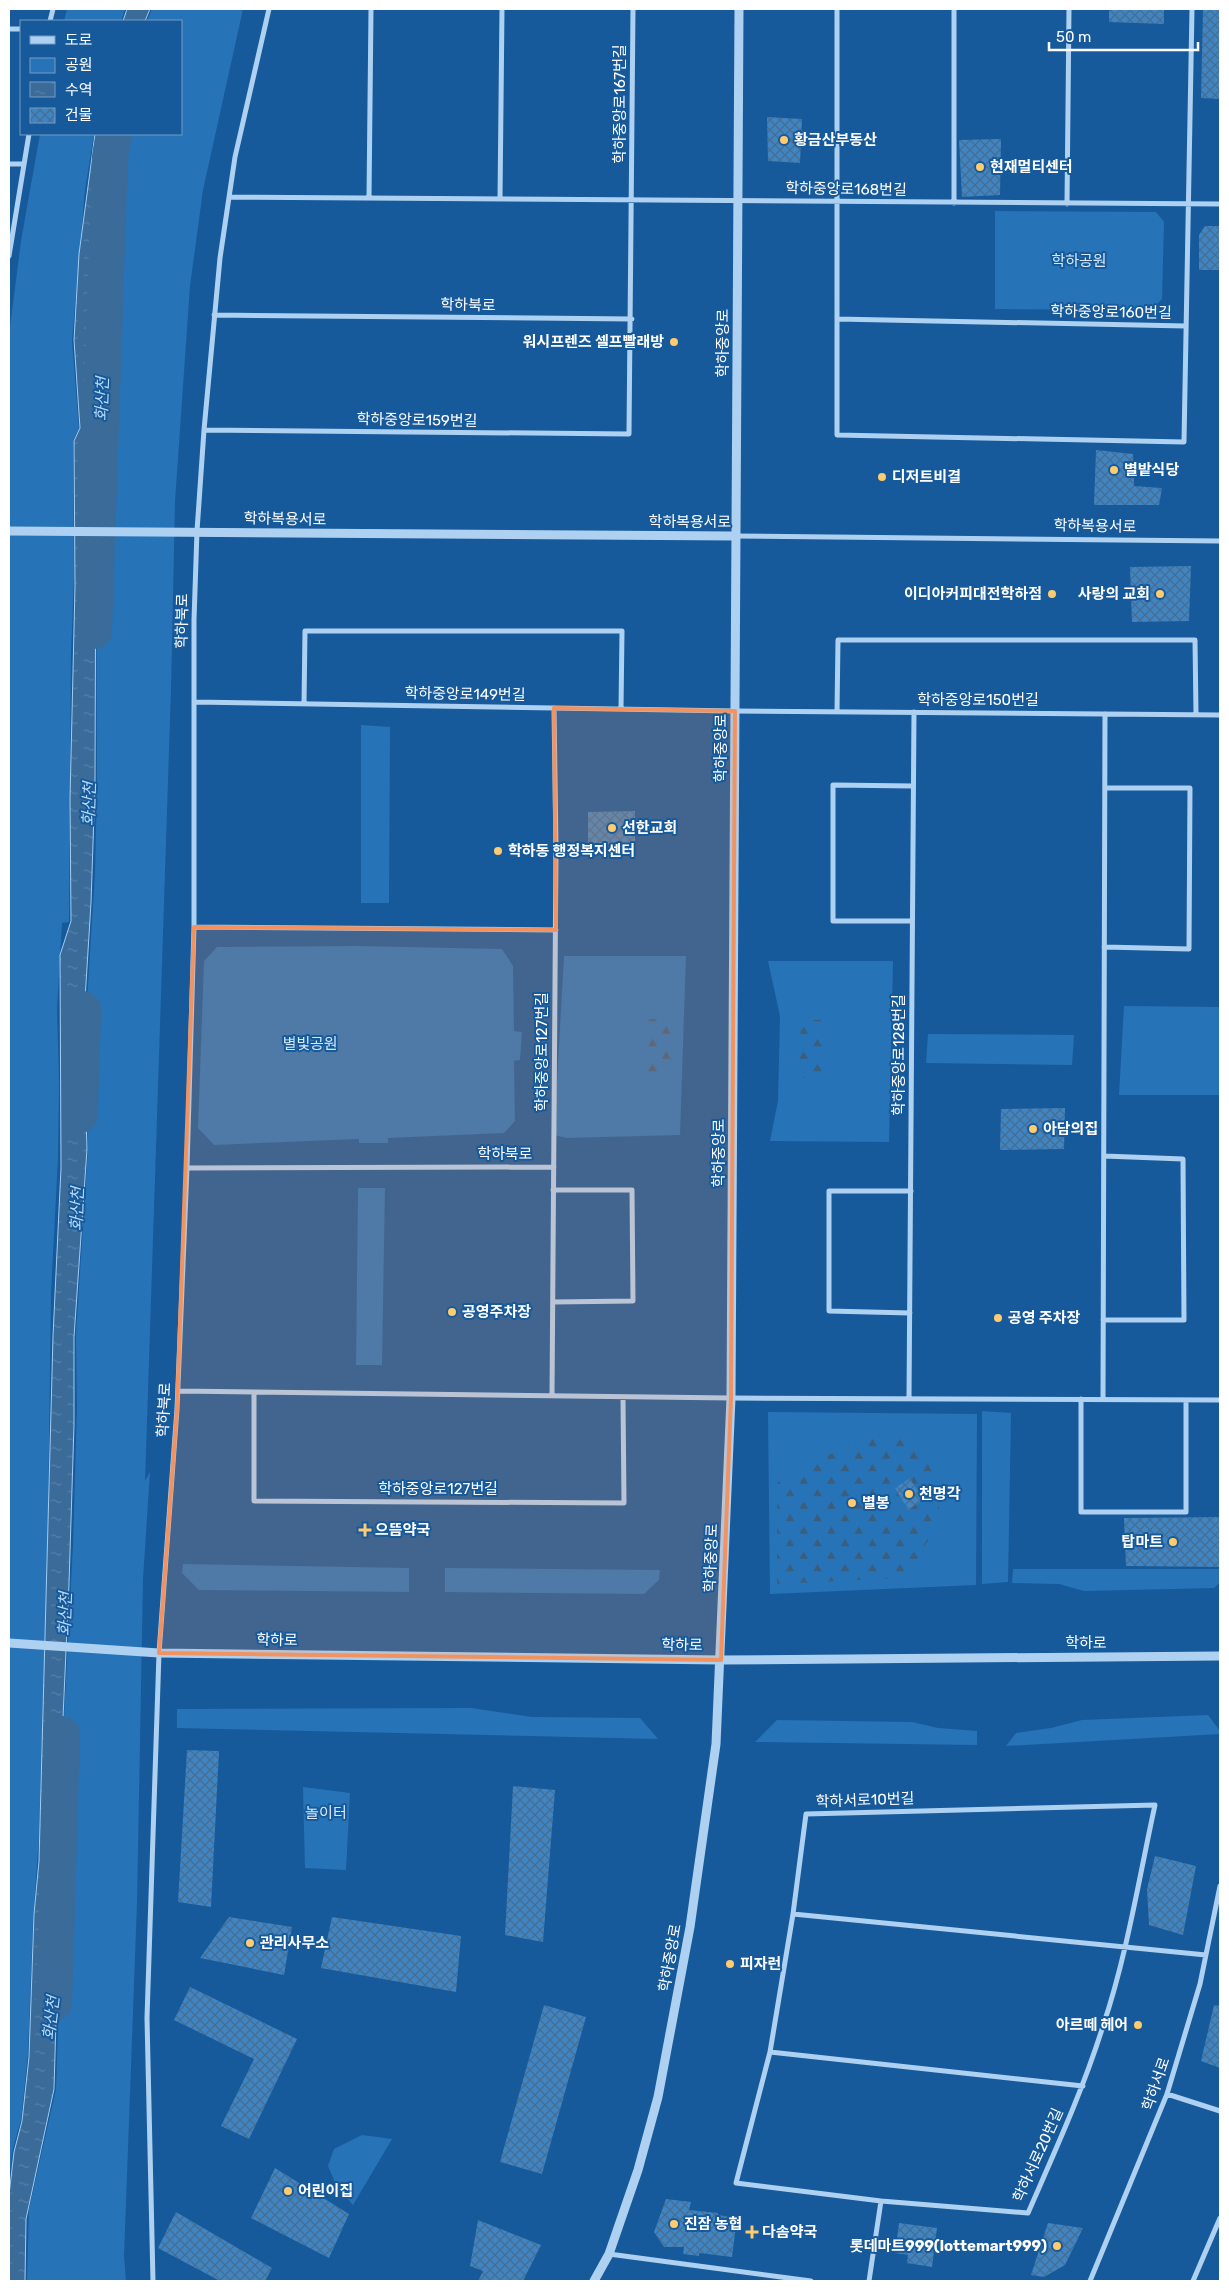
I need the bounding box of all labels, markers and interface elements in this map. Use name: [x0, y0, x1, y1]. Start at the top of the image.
legend: [20, 20, 182, 135]
scale bar: [1049, 20, 1198, 52]
text: 50 m: [1056, 28, 1091, 46]
text: 도로: [65, 31, 93, 49]
street label: 학하중앙로167번길: [611, 44, 629, 164]
text: 공원: [65, 56, 93, 74]
text: 수역: [65, 81, 93, 99]
text: 건물: [65, 106, 93, 124]
place label: 황금산부동산: [794, 131, 877, 149]
marker: 황금산부동산: [778, 134, 790, 146]
place label: 현재멀티센터: [990, 158, 1073, 176]
marker: 현재멀티센터: [974, 161, 986, 173]
street label: 학하중앙로168번길: [785, 179, 907, 199]
park label: 학하공원: [1051, 252, 1107, 270]
street label: 학하북로: [440, 296, 496, 314]
street label: 학하중앙로160번길: [1050, 302, 1172, 322]
street label: 학하중앙로: [714, 308, 732, 378]
place label: 워시프렌즈 셀프빨래방: [523, 333, 664, 351]
marker: 워시프렌즈 셀프빨래방: [668, 336, 680, 348]
water label: 화산천: [92, 374, 112, 421]
street label: 학하중앙로159번길: [356, 410, 478, 430]
place label: 별밭식당: [1124, 461, 1179, 479]
marker: 별밭식당: [1108, 464, 1120, 476]
place label: 디저트비결: [892, 468, 961, 486]
marker: 디저트비결: [876, 471, 888, 483]
street label: 학하복용서로: [243, 509, 327, 529]
street label: 학하복용서로: [649, 513, 731, 531]
street label: 학하복용서로: [1053, 516, 1137, 536]
place label: 이디아커피대전학하점: [904, 585, 1042, 603]
place label: 사랑의 교회: [1078, 585, 1150, 603]
marker: 이디아커피대전학하점: [1046, 588, 1058, 600]
marker: 사랑의 교회: [1154, 588, 1166, 600]
street label: 학하북로: [173, 593, 191, 649]
street label: 학하중앙로149번길: [404, 684, 526, 704]
street label: 학하중앙로150번길: [917, 691, 1039, 709]
street label: 학하중앙로: [712, 713, 730, 783]
water label: 화산천: [79, 779, 99, 826]
place label: 선한교회: [622, 819, 677, 837]
marker: 선한교회: [606, 822, 618, 834]
place label: 학하동 행정복지센터: [508, 842, 635, 860]
marker: 학하동 행정복지센터: [492, 845, 504, 857]
street label: 학하중앙로127번길: [533, 992, 551, 1112]
street label: 학하중앙로128번길: [890, 994, 908, 1116]
park label: 별빛공원: [282, 1035, 338, 1053]
street label: 학하중앙로: [710, 1118, 728, 1188]
place label: 아담의집: [1043, 1120, 1098, 1138]
marker: 아담의집: [1027, 1123, 1039, 1135]
street label: 학하북로: [477, 1145, 533, 1163]
water label: 화산천: [67, 1184, 87, 1231]
place label: 공영주차장: [462, 1303, 531, 1321]
marker: 공영주차장: [446, 1306, 458, 1318]
place label: 공영 주차장: [1008, 1309, 1080, 1327]
marker: 공영 주차장: [992, 1312, 1004, 1324]
street label: 학하북로: [154, 1382, 174, 1438]
street label: 학하중앙로127번길: [378, 1480, 498, 1498]
place label: 천명각: [919, 1485, 961, 1503]
marker: 천명각: [903, 1488, 915, 1500]
place label: 별봉: [862, 1494, 890, 1512]
marker: 별봉: [846, 1497, 858, 1509]
place label: 으뜸약국: [375, 1521, 430, 1539]
street label: 학하중앙로: [701, 1523, 721, 1593]
marker: 으뜸약국: [359, 1524, 371, 1536]
place label: 탑마트: [1122, 1533, 1163, 1551]
marker: 탑마트: [1167, 1536, 1179, 1548]
water label: 화산천: [55, 1589, 75, 1636]
street label: 학하로: [256, 1631, 298, 1649]
street label: 학하로: [1065, 1634, 1107, 1652]
street label: 학하로: [661, 1636, 703, 1654]
street label: 학하서로10번길: [815, 1789, 915, 1811]
park label: 놀이터: [305, 1804, 347, 1822]
street label: 학하중앙로: [655, 1922, 685, 1994]
place label: 관리사무소: [260, 1934, 329, 1952]
marker: 관리사무소: [244, 1937, 256, 1949]
place label: 피자런: [740, 1955, 781, 1973]
marker: 피자런: [724, 1958, 736, 1970]
water label: 화산천: [39, 1993, 63, 2041]
place label: 아르떼 헤어: [1056, 2016, 1128, 2034]
marker: 아르떼 헤어: [1132, 2019, 1144, 2031]
street label: 학하서로: [1139, 2055, 1173, 2113]
street label: 학하서로20번길: [1009, 2105, 1067, 2205]
place label: 어린이집: [298, 2182, 353, 2200]
marker: 어린이집: [282, 2185, 294, 2197]
place label: 진잠 농협: [684, 2215, 742, 2233]
marker: 진잠 농협: [668, 2218, 680, 2230]
place label: 다솜약국: [762, 2223, 817, 2241]
marker: 다솜약국: [746, 2226, 758, 2238]
place label: 롯데마트999(lottemart999): [850, 2237, 1047, 2255]
marker: 롯데마트999(lottemart999): [1051, 2240, 1063, 2252]

